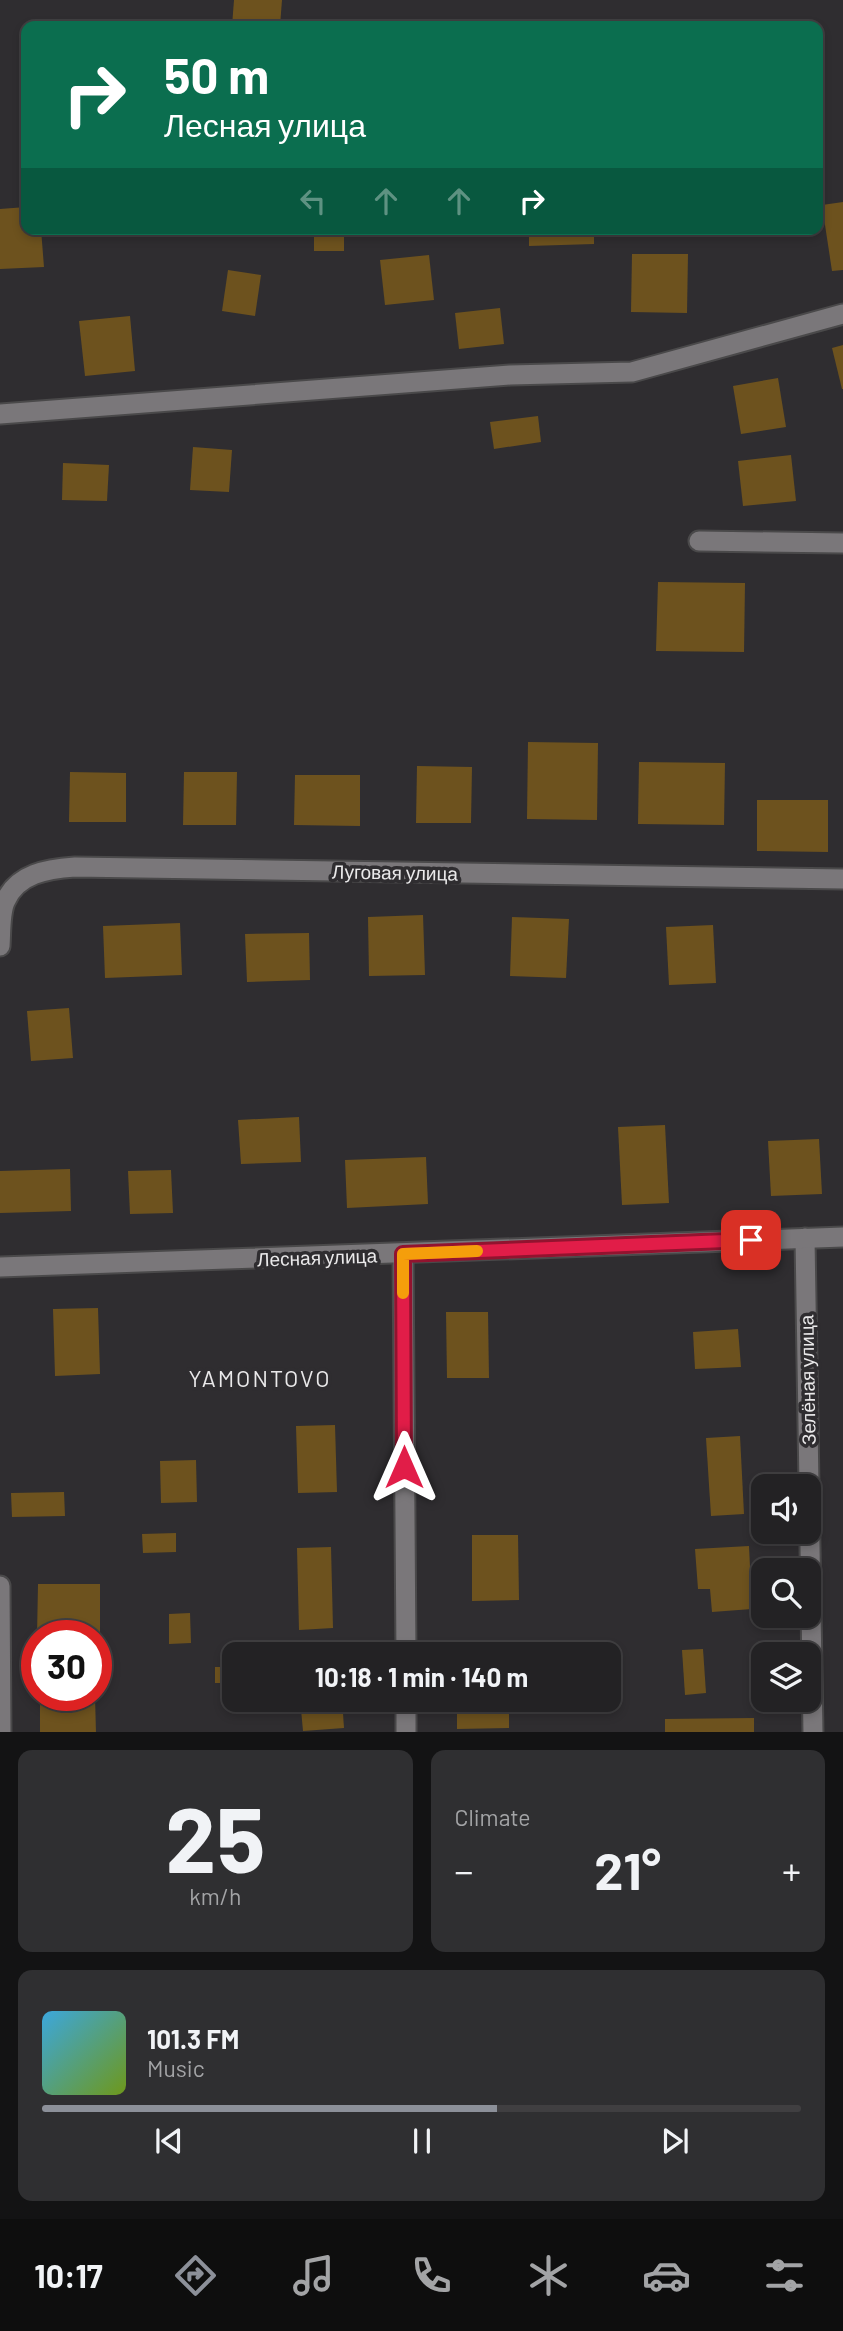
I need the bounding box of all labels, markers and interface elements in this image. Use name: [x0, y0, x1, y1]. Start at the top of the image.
text: 50 m: [164, 45, 269, 104]
icon: right: [49, 49, 140, 140]
text: Лесная улица: [164, 105, 366, 143]
icon: left: [294, 182, 332, 220]
icon: ahead: [367, 182, 405, 220]
icon: ahead: [440, 182, 478, 220]
icon: right: [513, 182, 551, 220]
street label: Луговая улица: [332, 859, 459, 885]
pin: [721, 1210, 781, 1270]
icon: arrive: [732, 1221, 770, 1259]
street label: Лесная улица: [257, 1243, 378, 1271]
street label: Зелёная улица: [794, 1314, 820, 1445]
district label: YAMONTOVO: [189, 1364, 331, 1392]
position arrow: [367, 1430, 441, 1504]
map controls: [751, 1474, 821, 1712]
button: sound: [751, 1474, 821, 1544]
button: search: [751, 1558, 821, 1628]
speed limit sign: 30: [21, 1620, 112, 1711]
button: layers: [751, 1642, 821, 1712]
text: 10:18 · 1 min · 140 m: [315, 1661, 528, 1692]
text: 25: [165, 1782, 265, 1891]
text: Climate: [455, 1803, 531, 1831]
text: 21°: [594, 1838, 661, 1900]
text: −: [455, 1847, 474, 1893]
text: +: [782, 1847, 801, 1893]
text: km/h: [189, 1882, 241, 1910]
text: 101.3 FM: [147, 2023, 239, 2054]
text: Music: [147, 2054, 205, 2082]
icon: previous: [150, 2122, 188, 2160]
icon: pause: [403, 2122, 441, 2160]
icon: next: [656, 2122, 694, 2160]
icon: directions: [171, 2251, 220, 2300]
icon: music: [289, 2251, 338, 2300]
icon: phone: [407, 2251, 456, 2300]
icon: climate: [524, 2251, 573, 2300]
icon: car: [642, 2251, 691, 2300]
icon: filters: [760, 2251, 809, 2300]
text: 10:17: [34, 2256, 103, 2294]

